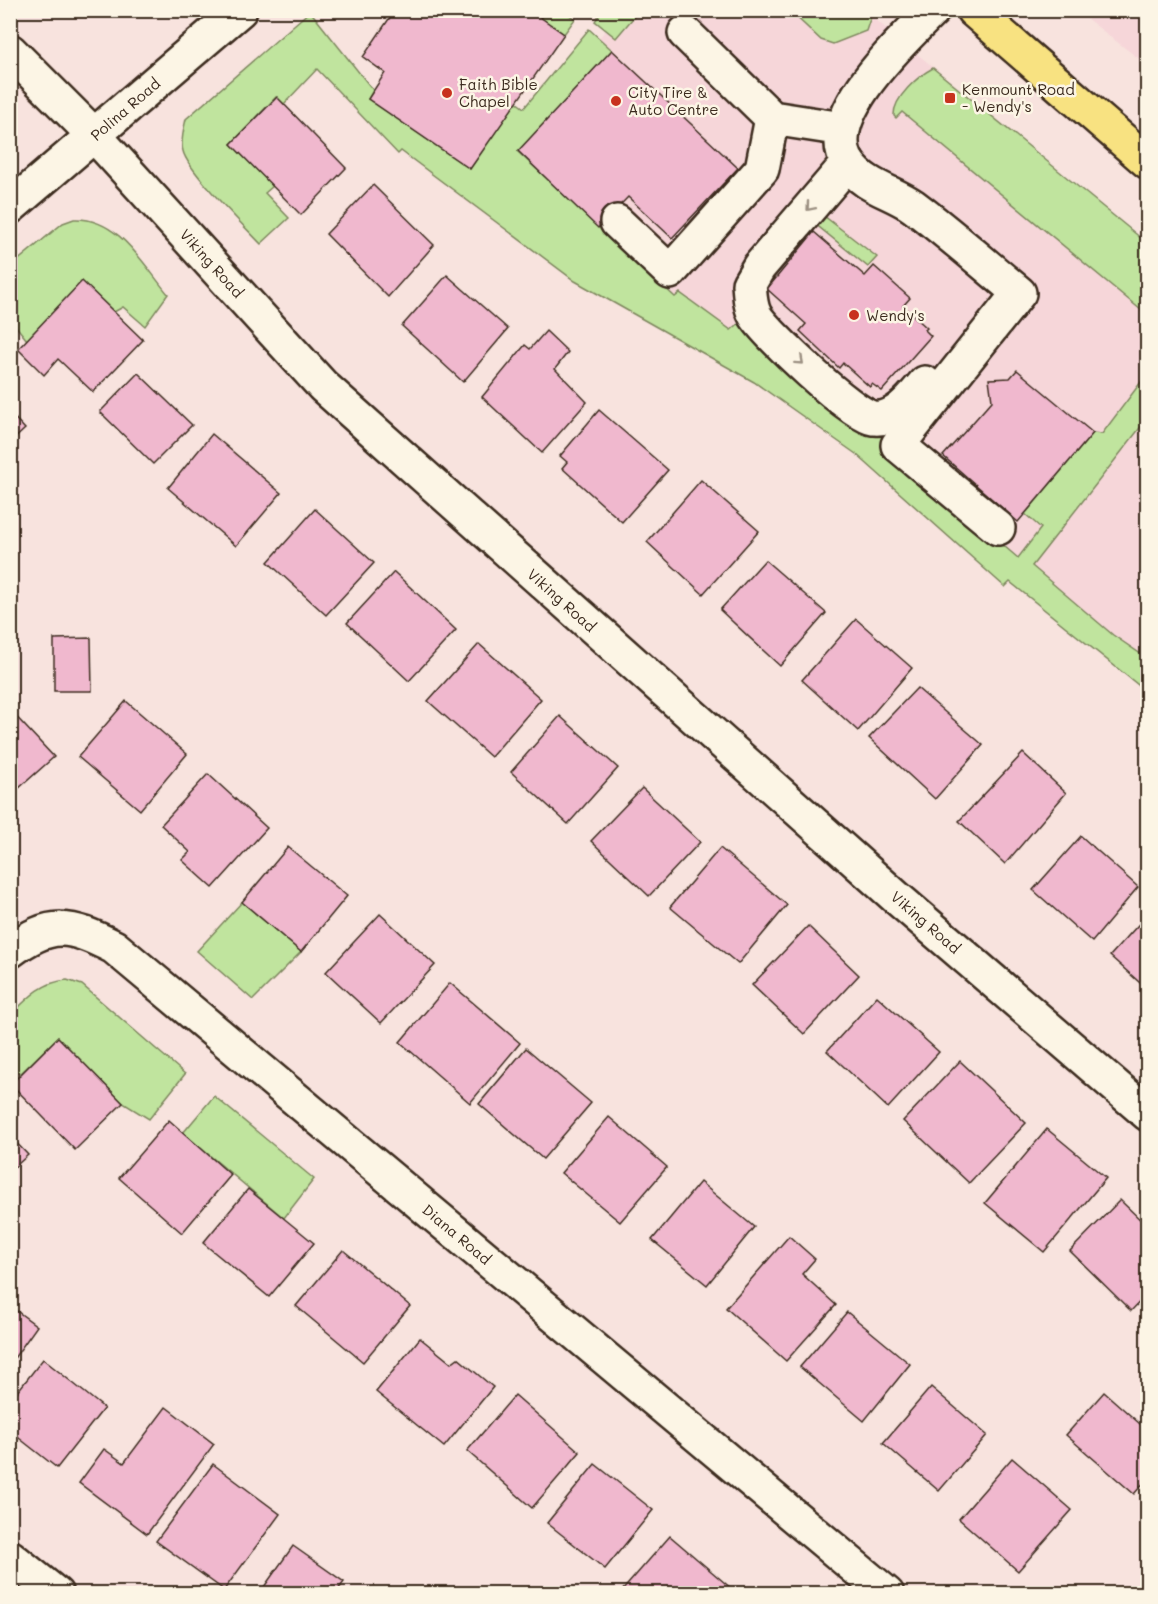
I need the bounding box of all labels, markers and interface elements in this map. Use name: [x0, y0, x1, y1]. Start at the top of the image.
street label: Polina Road: [86, 73, 164, 145]
place label: Faith Bible Chapel: [459, 74, 538, 111]
place label: Kenmount Road - Wendy's: [962, 79, 1075, 116]
place label: City Tire & Auto Centre: [628, 82, 719, 119]
marker: Faith Bible Chapel: [440, 86, 454, 100]
marker: Kenmount Road - Wendy's: [943, 91, 957, 105]
marker: City Tire & Auto Centre: [609, 94, 623, 108]
one-way arrow: [806, 200, 817, 211]
street label: Viking Road: [176, 224, 248, 302]
place label: Wendy's: [866, 305, 925, 325]
marker: Wendy's: [847, 308, 861, 322]
one-way arrow: [794, 354, 804, 365]
street label: Viking Road: [523, 564, 601, 636]
street label: Viking Road: [887, 886, 965, 958]
street label: Diana Road: [418, 1199, 496, 1269]

